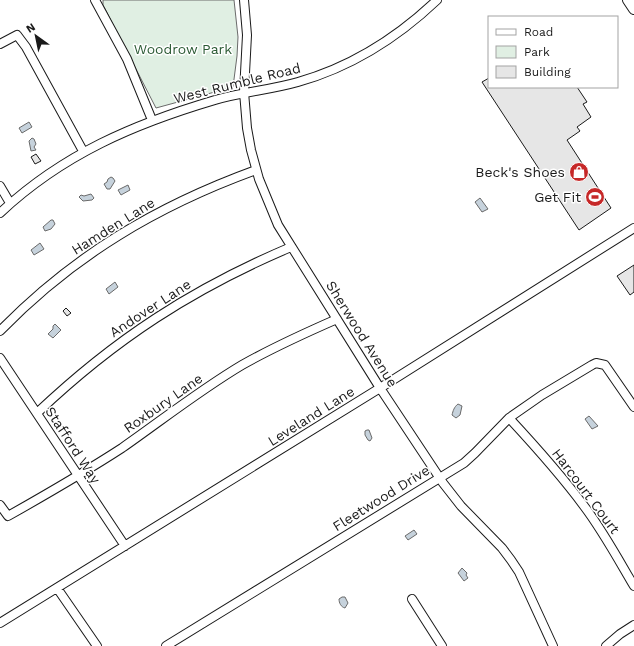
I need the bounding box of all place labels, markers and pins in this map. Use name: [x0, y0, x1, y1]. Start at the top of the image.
shop icon: Beck's Shoes: [568, 161, 590, 183]
place label: Beck's Shoes: [475, 164, 565, 180]
sports icon: Get Fit: [584, 186, 606, 208]
place label: Get Fit: [534, 189, 581, 205]

